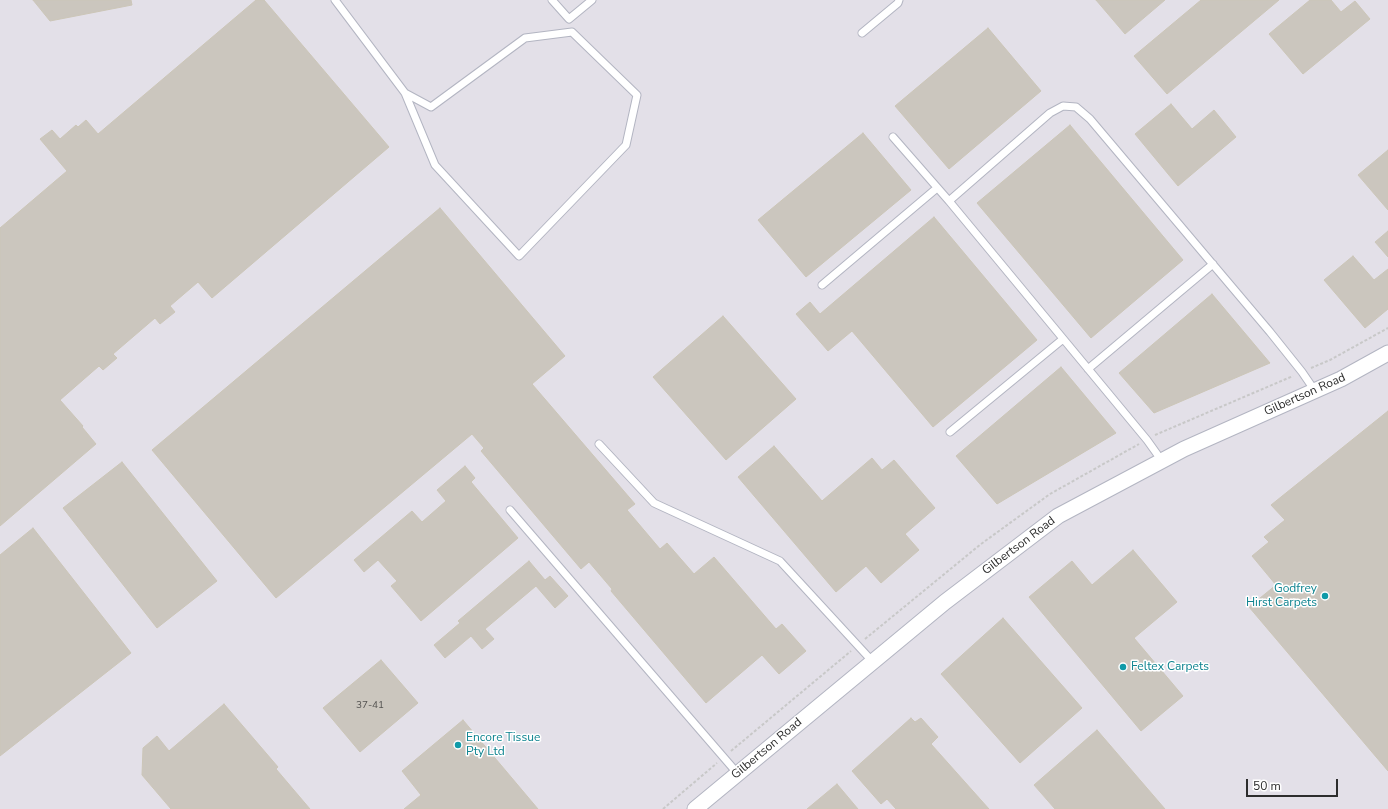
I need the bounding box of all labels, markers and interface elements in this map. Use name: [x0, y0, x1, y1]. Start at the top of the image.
street label: Gilbertson Road: [1262, 371, 1348, 419]
street label: Gilbertson Road: [980, 514, 1058, 578]
place label: Godfrey Hirst Carpets: [1246, 582, 1317, 610]
marker: Godfrey Hirst Carpets: [1320, 591, 1330, 601]
place label: Feltex Carpets: [1131, 660, 1209, 674]
marker: Feltex Carpets: [1118, 662, 1128, 672]
house number: 37-41: [356, 700, 384, 712]
street label: Gilbertson Road: [729, 715, 805, 783]
place label: Encore Tissue Pty Ltd: [466, 731, 540, 759]
marker: Encore Tissue Pty Ltd: [453, 740, 463, 750]
scale bar: [1248, 771, 1340, 797]
text: 50 m: [1253, 778, 1281, 794]

